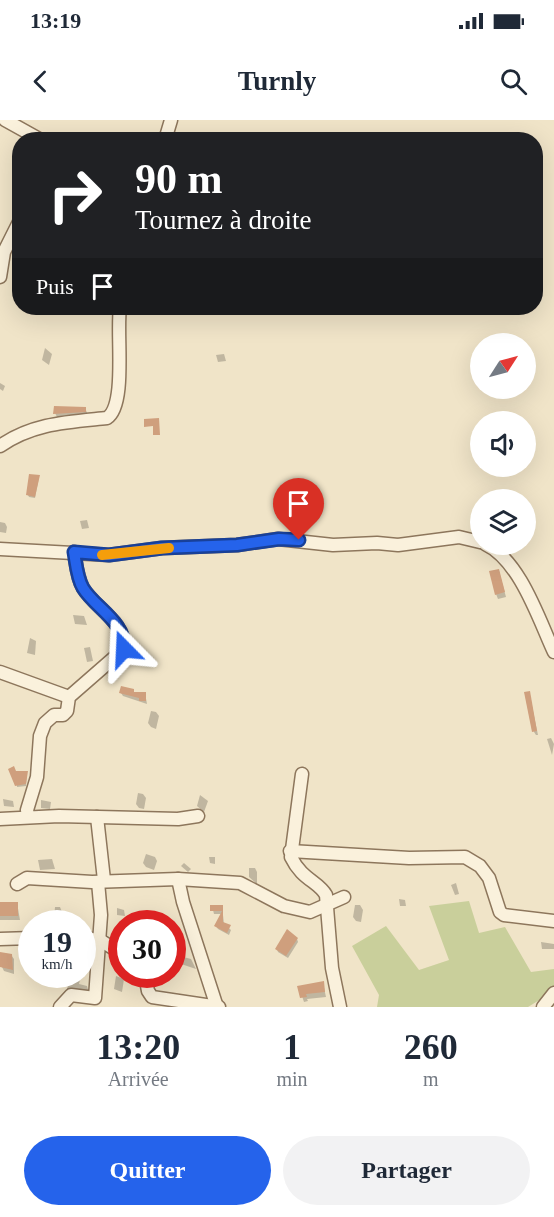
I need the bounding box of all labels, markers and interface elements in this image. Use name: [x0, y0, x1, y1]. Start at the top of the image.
text: 13:19: [30, 8, 81, 33]
icon: back: [24, 65, 57, 98]
icon: search: [497, 65, 530, 98]
text: Turnly: [238, 66, 316, 96]
icon: right: [36, 156, 114, 234]
text: 90 m: [135, 156, 223, 202]
text: Tournez à droite: [135, 205, 312, 235]
icon: arrive: [86, 270, 119, 303]
text: Puis: [36, 274, 74, 299]
north arrow: [470, 333, 536, 399]
map controls: [470, 333, 536, 555]
button: sound: [470, 411, 536, 477]
pin: [273, 478, 324, 540]
icon: arrive: [282, 487, 315, 520]
button: layers: [470, 489, 536, 555]
position arrow: [92, 617, 156, 681]
speed limit sign: 30: [108, 910, 186, 988]
text: 19: [42, 925, 72, 958]
text: km/h: [42, 956, 72, 972]
text: 13:20: [96, 1027, 180, 1067]
text: 1: [283, 1027, 301, 1067]
text: 260: [404, 1027, 458, 1067]
text: Arrivée: [108, 1068, 169, 1090]
text: min: [276, 1068, 308, 1090]
text: m: [423, 1068, 439, 1090]
button: Quitter: [24, 1136, 271, 1205]
button: Partager: [283, 1136, 530, 1205]

